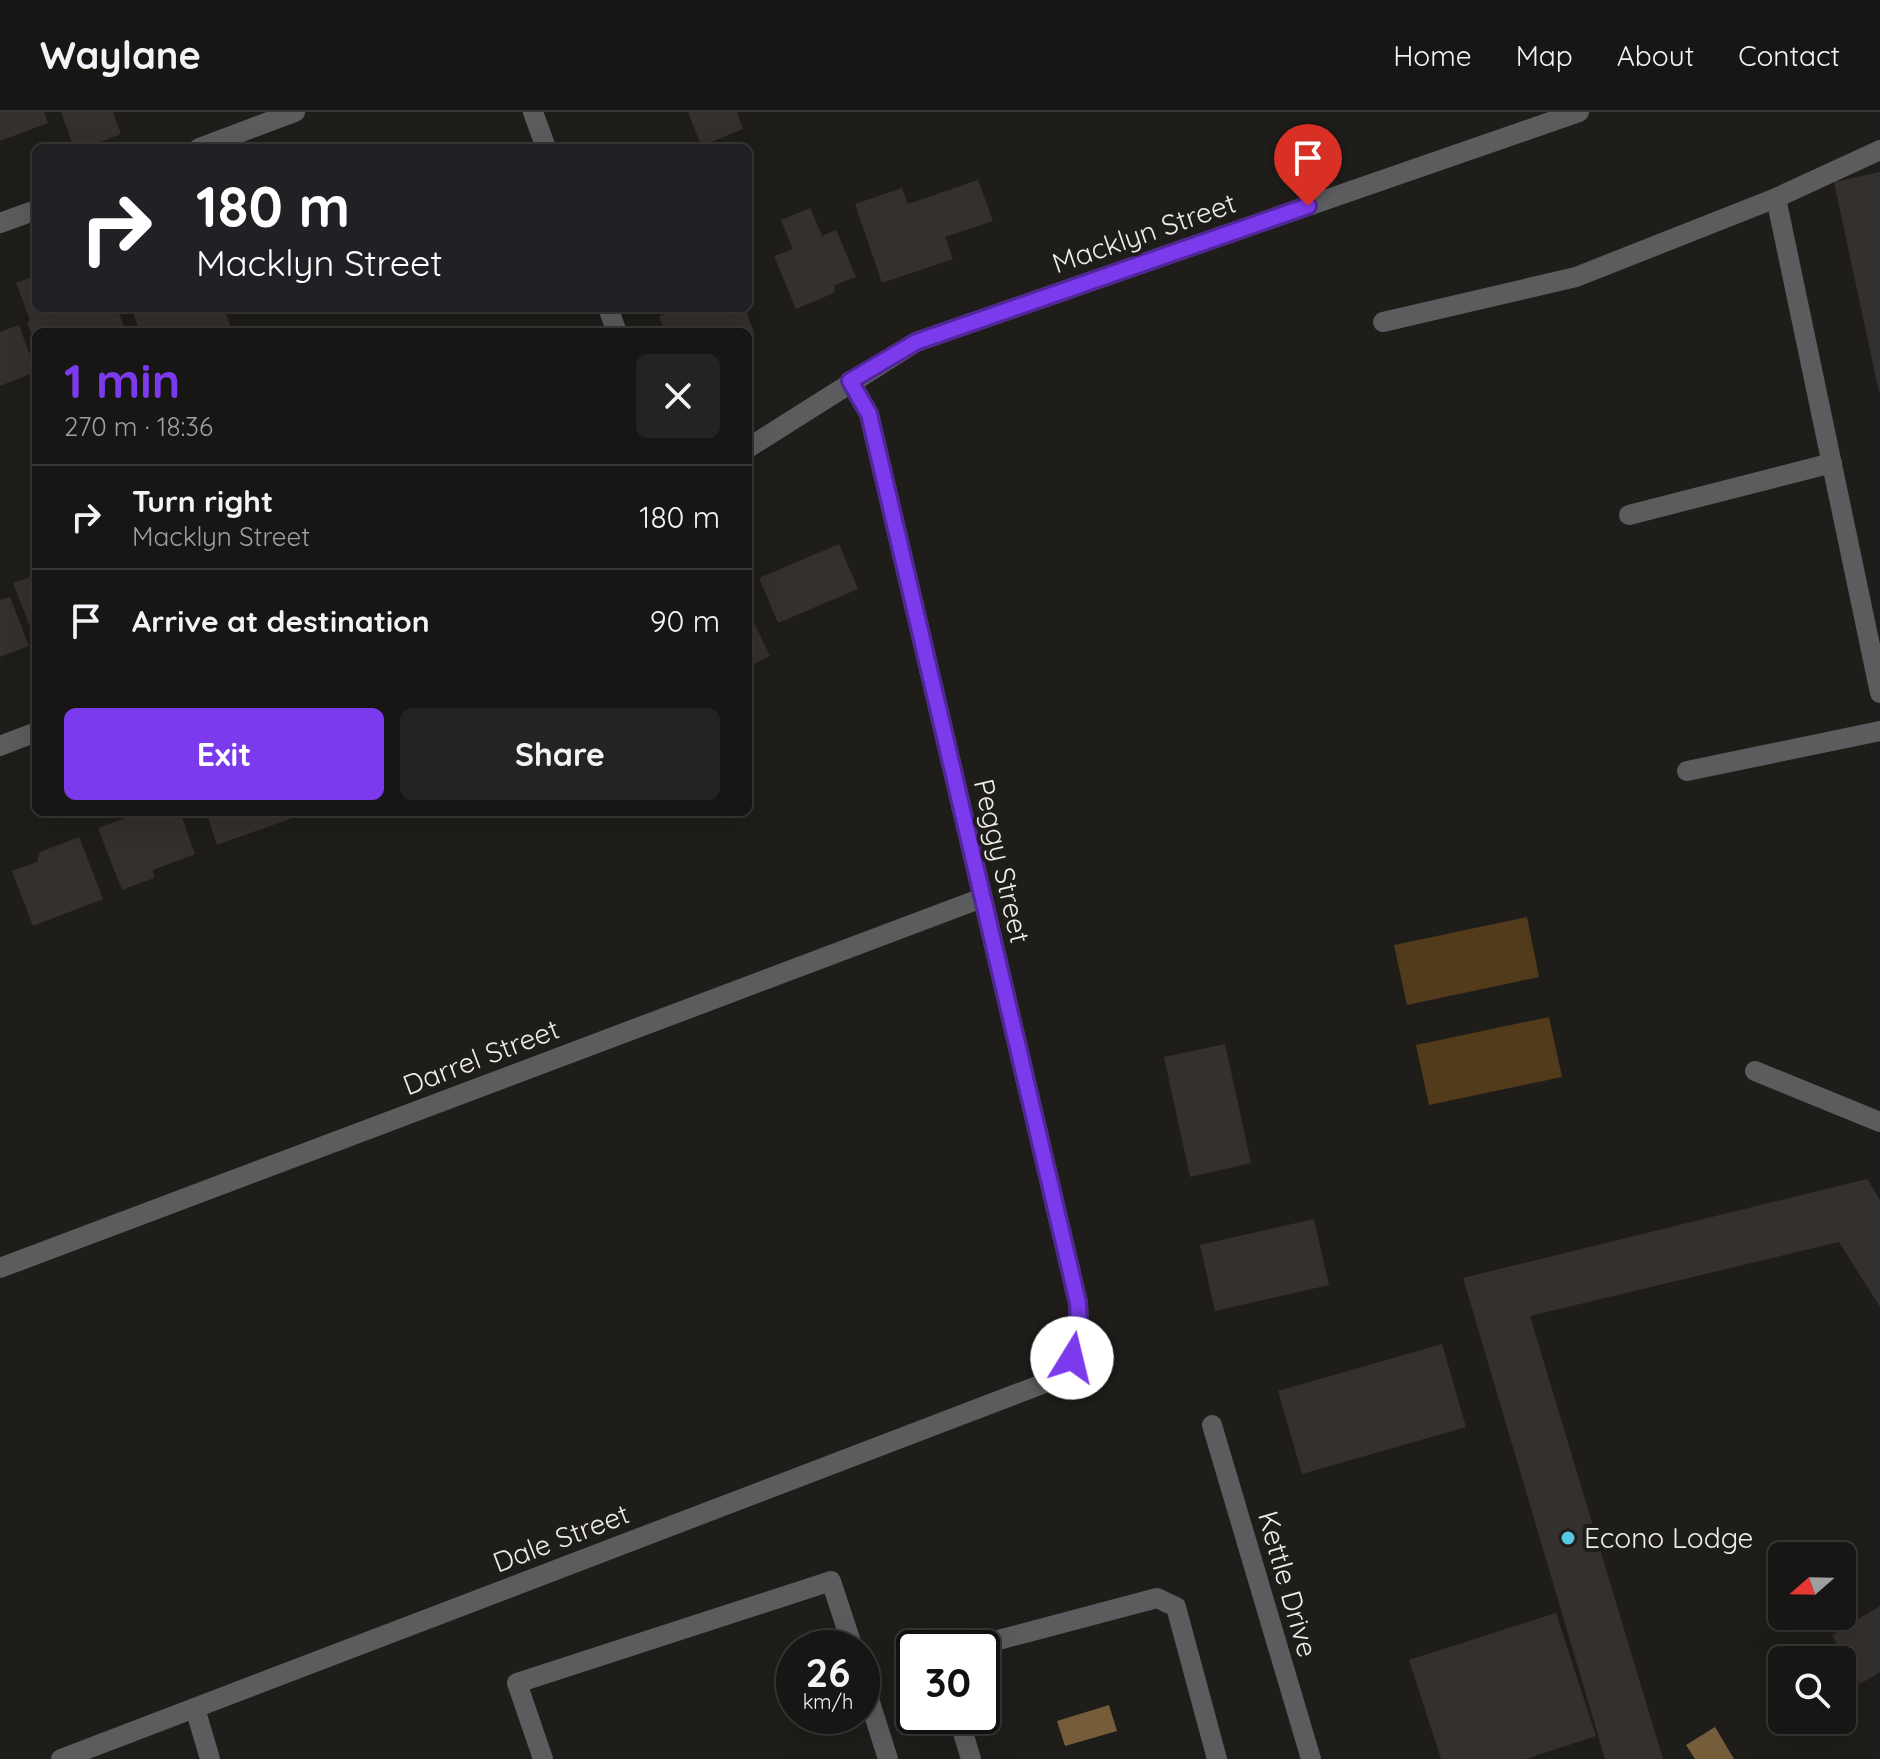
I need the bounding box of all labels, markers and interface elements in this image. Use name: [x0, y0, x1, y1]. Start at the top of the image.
text: Waylane: [40, 31, 201, 79]
text: Home: [1393, 38, 1472, 73]
text: Map: [1516, 38, 1573, 73]
text: About: [1617, 38, 1694, 73]
text: Contact: [1738, 38, 1840, 73]
pin: [1274, 124, 1342, 206]
icon: arrive: [1286, 136, 1330, 180]
text: 180 m: [196, 171, 350, 241]
icon: right: [64, 176, 168, 280]
street label: Macklyn Street: [1047, 185, 1240, 280]
text: Macklyn Street: [196, 240, 443, 285]
text: 1 min: [64, 350, 180, 410]
button: close: [636, 354, 720, 438]
text: 270 m · 18:36: [64, 410, 213, 443]
text: Turn right: [132, 482, 273, 520]
icon: right: [64, 495, 108, 539]
text: 180 m: [639, 498, 720, 536]
text: Macklyn Street: [132, 520, 310, 553]
icon: arrive: [64, 599, 108, 643]
text: Arrive at destination: [132, 602, 430, 640]
text: 90 m: [650, 602, 720, 640]
button: Exit: [64, 708, 384, 800]
button: Share: [400, 708, 720, 800]
street label: Peggy Street: [967, 776, 1038, 946]
street label: Darrel Street: [398, 1011, 564, 1102]
position arrow: [1030, 1316, 1114, 1400]
street label: Dale Street: [488, 1496, 634, 1580]
street label: Kettle Drive: [1251, 1507, 1326, 1661]
place label: Econo Lodge: [1584, 1520, 1753, 1555]
marker: Econo Lodge: [1559, 1529, 1577, 1547]
north arrow: [1768, 1542, 1856, 1630]
map controls: [1768, 1542, 1856, 1734]
speed limit sign: 30: [896, 1630, 1000, 1734]
button: search: [1768, 1646, 1856, 1734]
text: 26: [806, 1647, 850, 1697]
text: km/h: [803, 1689, 853, 1714]

